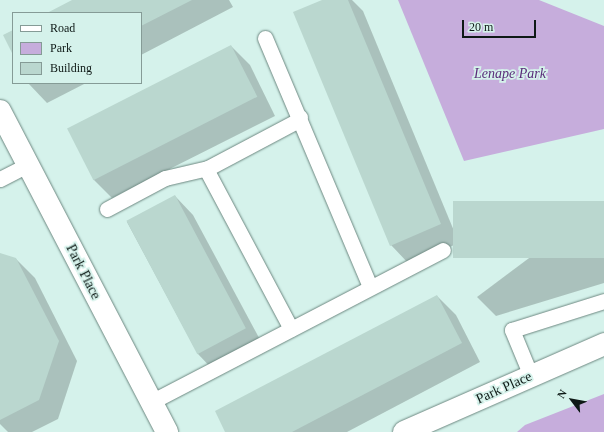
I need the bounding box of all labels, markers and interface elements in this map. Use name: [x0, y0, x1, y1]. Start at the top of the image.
legend: [12, 12, 142, 84]
scale bar: [464, 12, 538, 38]
text: 20 m: [469, 20, 493, 34]
text: Road: [50, 21, 75, 35]
text: Park: [50, 41, 72, 55]
text: Building: [50, 61, 92, 75]
park label: Lenape Park: [474, 66, 546, 82]
street label: Park Place: [62, 242, 104, 302]
street label: Park Place: [473, 368, 535, 408]
north arrow: [552, 380, 592, 420]
text: N: [555, 387, 569, 400]

